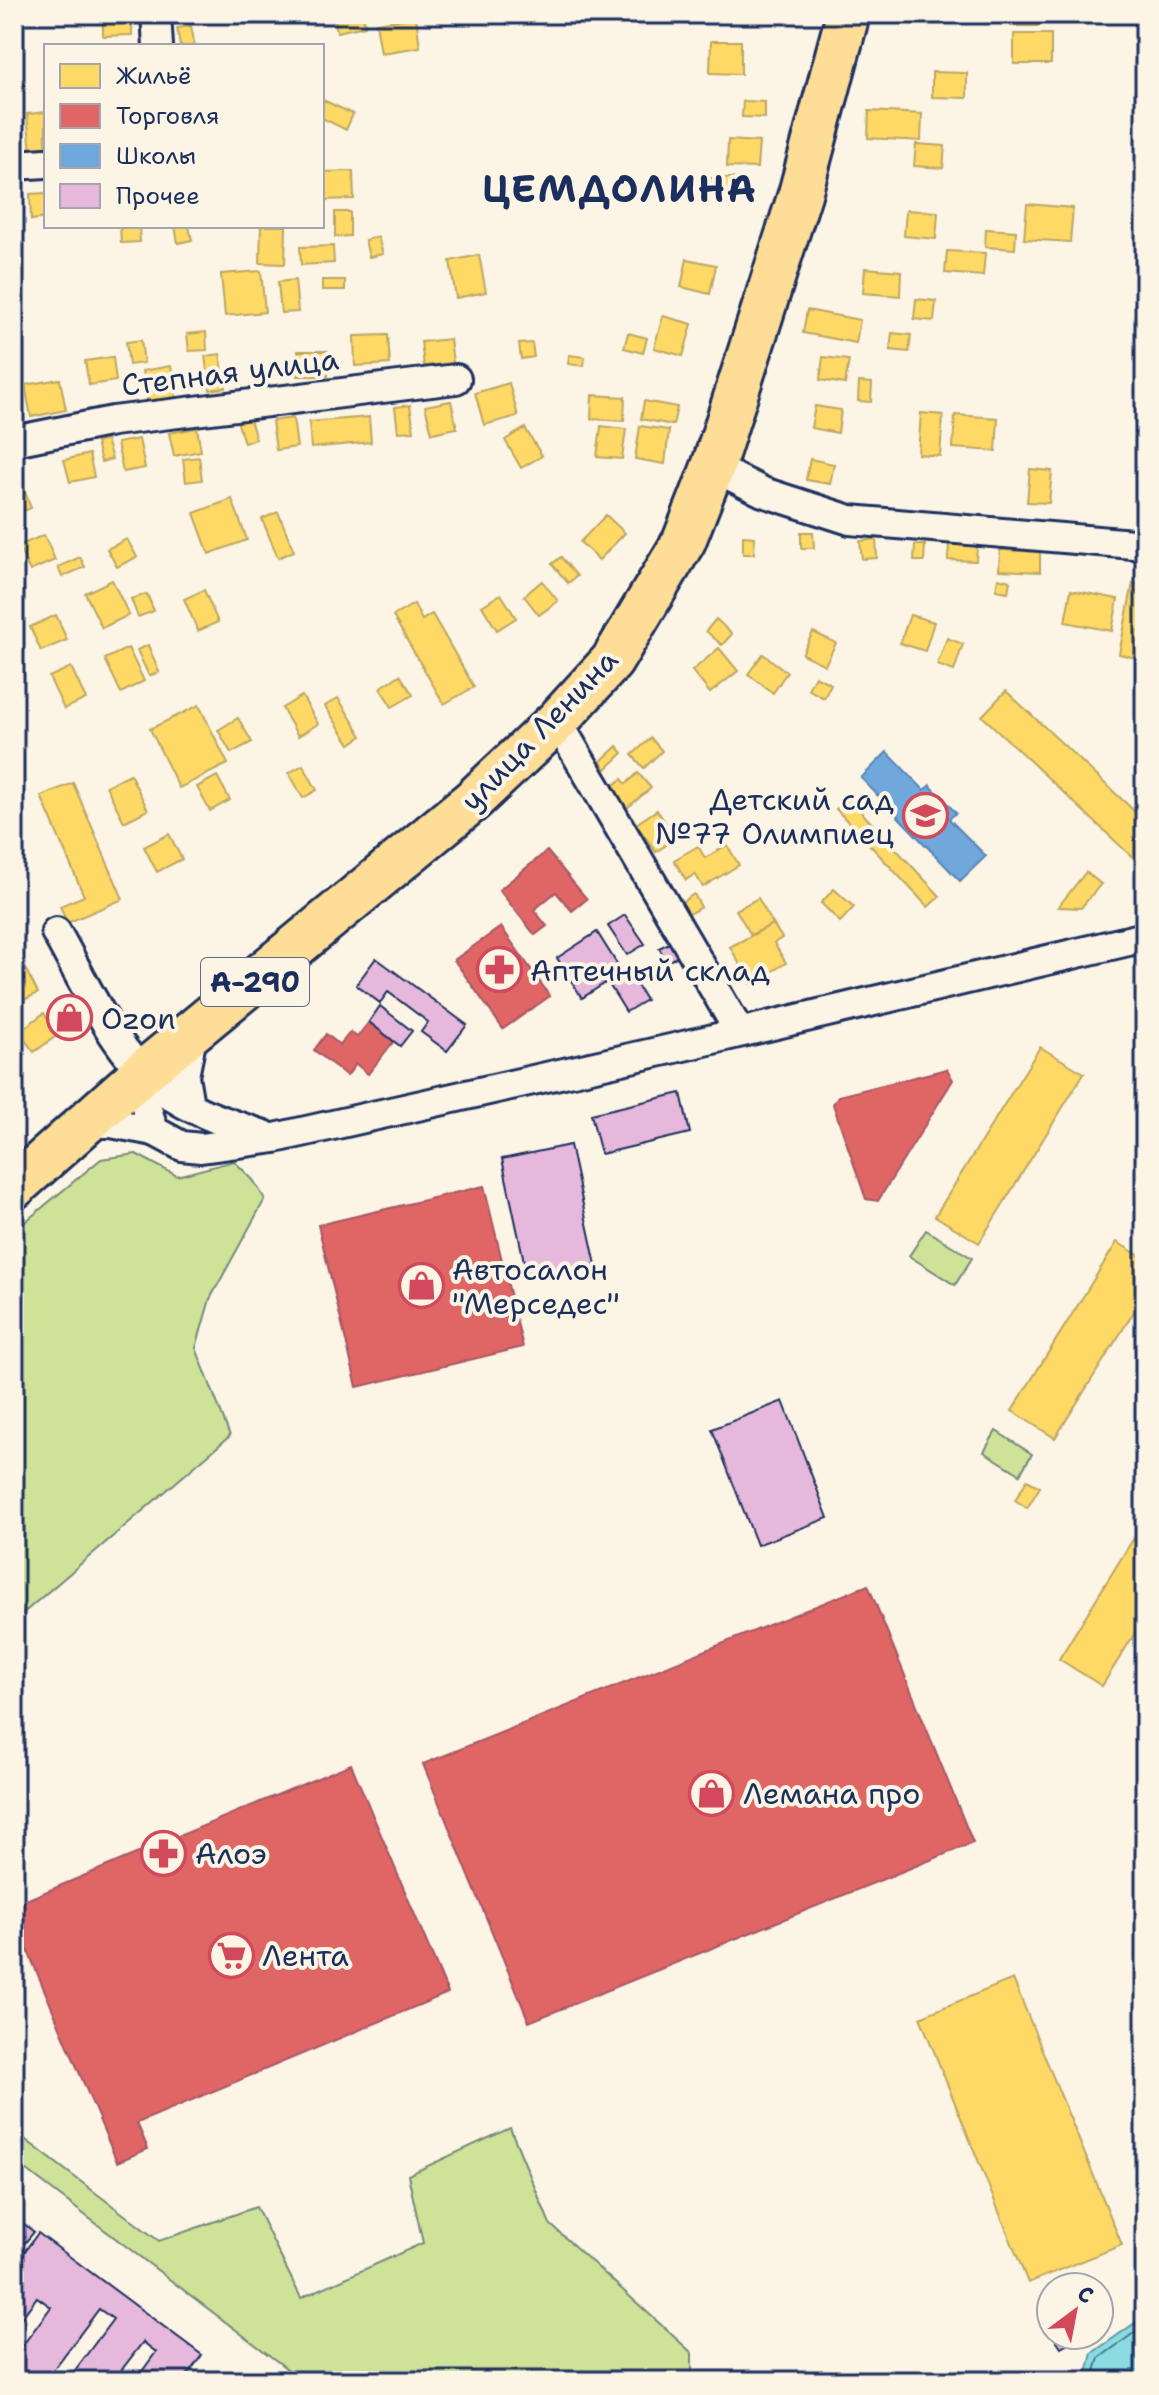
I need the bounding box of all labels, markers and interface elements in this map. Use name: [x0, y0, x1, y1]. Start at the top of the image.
legend: [44, 44, 324, 228]
text: Жильё: [116, 60, 192, 92]
text: Торговля: [116, 100, 219, 132]
text: Школы: [116, 140, 196, 172]
district label: ЦЕМДОЛИНА: [482, 163, 758, 214]
text: Прочее: [116, 180, 200, 212]
street label: Степная улица: [119, 338, 341, 406]
street label: улица Ленина: [451, 640, 627, 820]
place label: Детский сад №77 Олимпиец: [655, 779, 894, 854]
school or university icon: Детский сад №77 Олимпиец: [901, 792, 949, 840]
pharmacy icon: Аптечный склад: [475, 946, 523, 994]
place label: Аптечный склад: [530, 950, 770, 991]
road number: А-290: [201, 958, 309, 1006]
shop icon: Ozon: [46, 994, 94, 1042]
place label: Ozon: [101, 998, 176, 1039]
place label: Автосалон "Мерседес": [452, 1249, 620, 1324]
shop icon: Автосалон "Мерседес": [397, 1262, 445, 1310]
shop icon: Лемана про: [688, 1769, 736, 1817]
place label: Лемана про: [743, 1773, 920, 1814]
pharmacy icon: Алоэ: [140, 1829, 188, 1877]
place label: Алоэ: [195, 1833, 267, 1874]
supermarket icon: Лента: [207, 1931, 255, 1979]
place label: Лента: [262, 1935, 349, 1976]
north arrow: [1035, 2271, 1115, 2351]
text: С: [1072, 2279, 1099, 2310]

